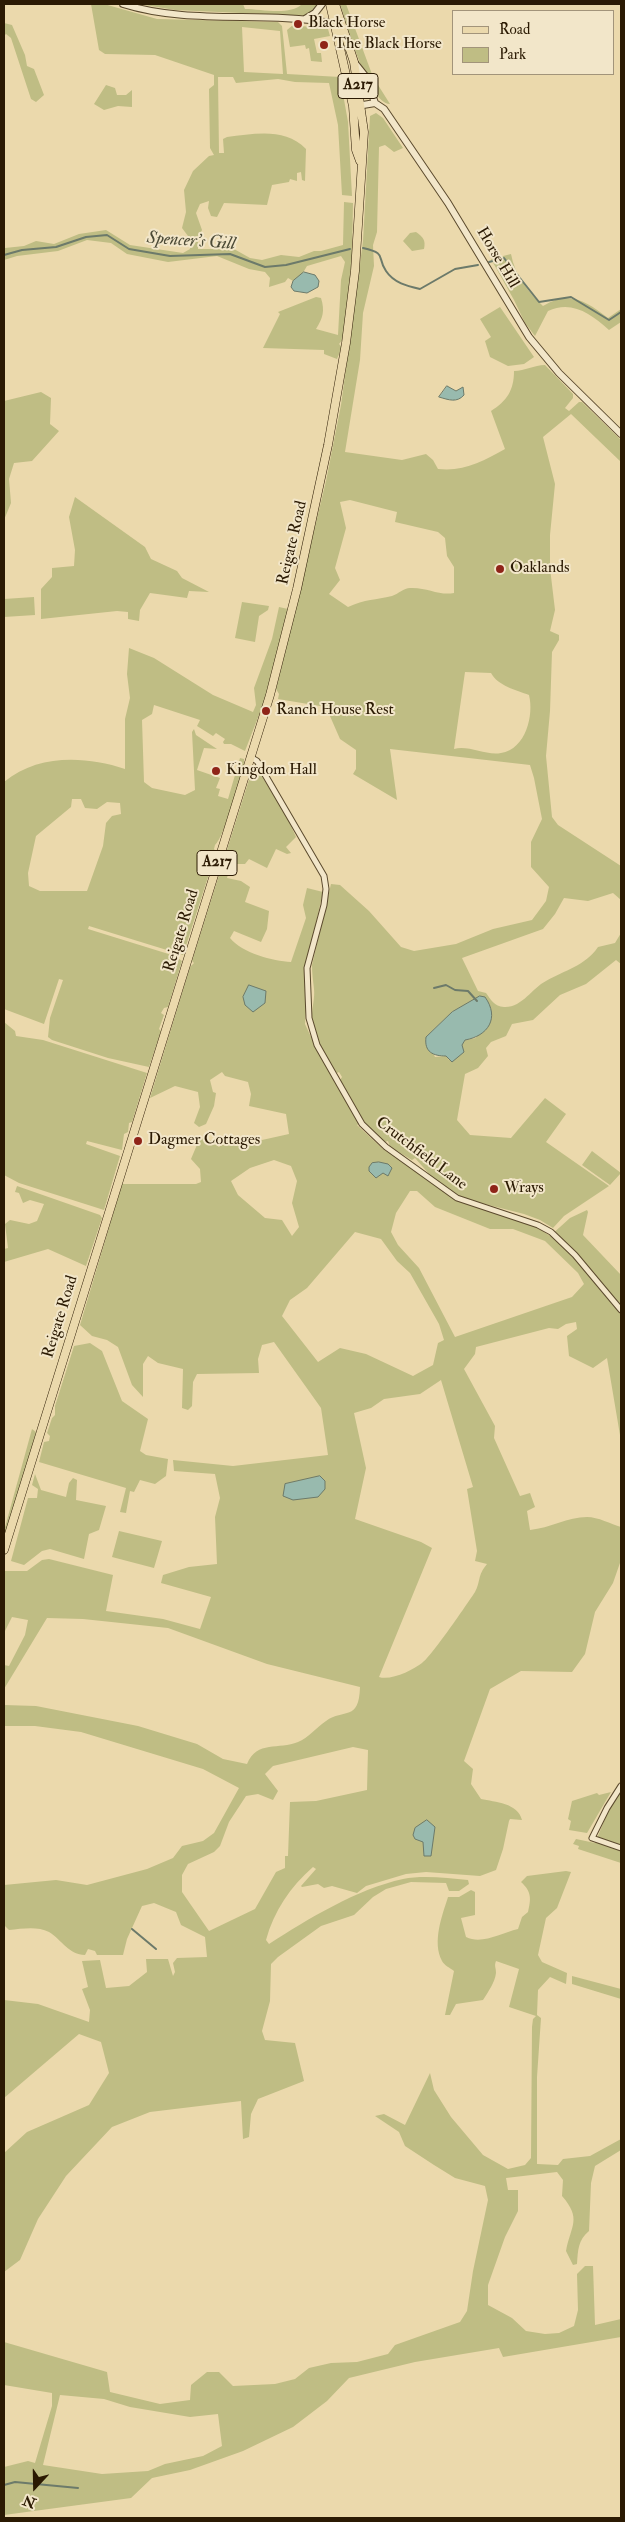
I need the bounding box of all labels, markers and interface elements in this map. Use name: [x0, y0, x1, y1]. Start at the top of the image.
legend: [452, 10, 615, 75]
place label: Black Horse: [308, 14, 385, 34]
marker: Black Horse: [292, 18, 304, 30]
text: Road: [499, 20, 530, 39]
place label: The Black Horse: [334, 35, 442, 55]
marker: The Black Horse: [318, 39, 330, 51]
text: Park: [499, 45, 526, 64]
road number: A217: [338, 74, 378, 98]
street label: Horse Hill: [471, 224, 523, 292]
water label: Spencer's Gill: [146, 228, 236, 256]
street label: Reigate Road: [274, 499, 312, 587]
place label: Oaklands: [510, 559, 570, 579]
marker: Oaklands: [494, 563, 506, 575]
place label: Ranch House Rest: [276, 701, 394, 721]
marker: Ranch House Rest: [260, 705, 272, 717]
place label: Kingdom Hall: [226, 761, 317, 781]
marker: Kingdom Hall: [210, 765, 222, 777]
road number: A217: [197, 850, 237, 876]
street label: Reigate Road: [160, 887, 204, 975]
street label: Crutchfield Lane: [371, 1113, 471, 1195]
place label: Dagmer Cottages: [148, 1131, 260, 1151]
marker: Dagmer Cottages: [132, 1135, 144, 1147]
place label: Wrays: [504, 1179, 544, 1199]
marker: Wrays: [488, 1183, 500, 1195]
street label: Reigate Road: [39, 1273, 83, 1361]
north arrow: [10, 2462, 60, 2512]
text: N: [21, 2491, 38, 2512]

